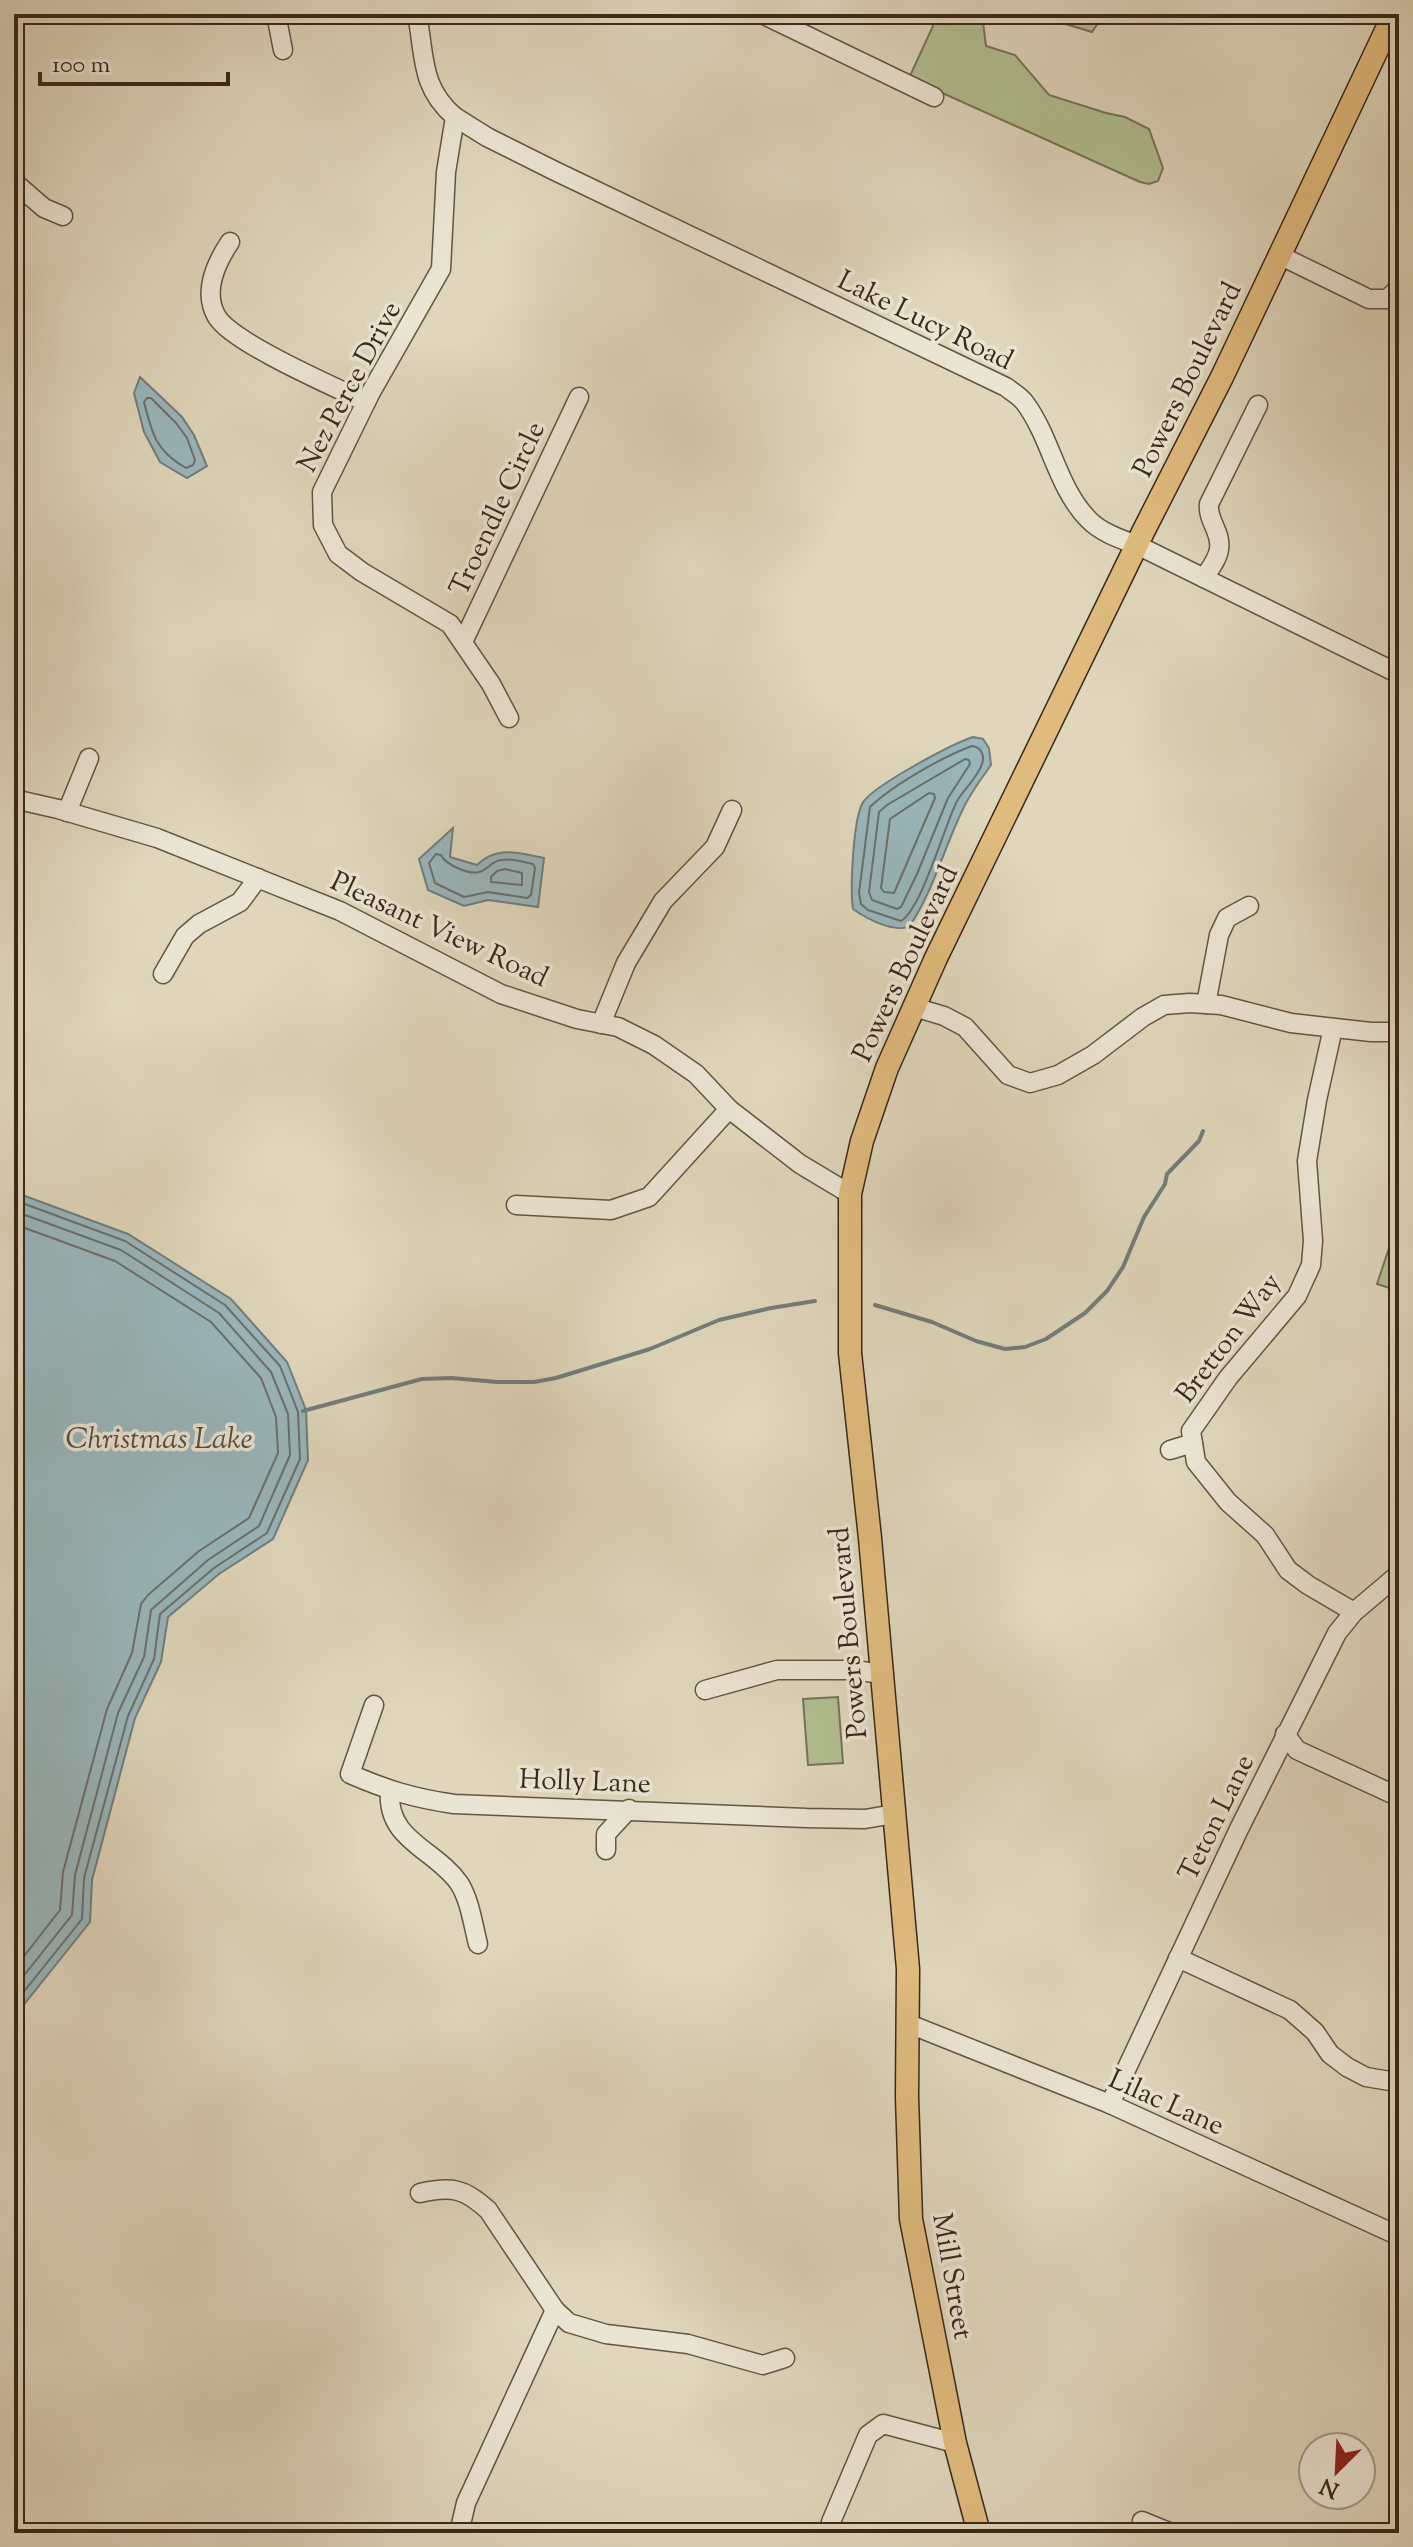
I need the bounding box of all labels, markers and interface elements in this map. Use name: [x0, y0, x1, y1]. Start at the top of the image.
scale bar: [40, 36, 228, 86]
text: 100 m: [52, 49, 110, 83]
street label: Lake Lucy Road: [830, 262, 1020, 382]
street label: Powers Boulevard: [1124, 276, 1253, 485]
street label: Nez Perce Drive: [289, 295, 413, 480]
street label: Troendle Circle: [441, 415, 557, 603]
street label: Powers Boulevard: [844, 859, 970, 1069]
street label: Pleasant View Road: [323, 863, 554, 999]
street label: Bretton Way: [1167, 1265, 1292, 1412]
water label: Christmas Lake: [66, 1419, 253, 1462]
street label: Powers Boulevard: [821, 1525, 879, 1740]
street label: Teton Lane: [1170, 1748, 1266, 1888]
street label: Holly Lane: [518, 1761, 651, 1805]
street label: Lilac Lane: [1102, 2060, 1230, 2147]
street label: Mill Street: [920, 2210, 982, 2343]
north arrow: [1297, 2431, 1377, 2511]
text: N: [1315, 2468, 1345, 2505]

